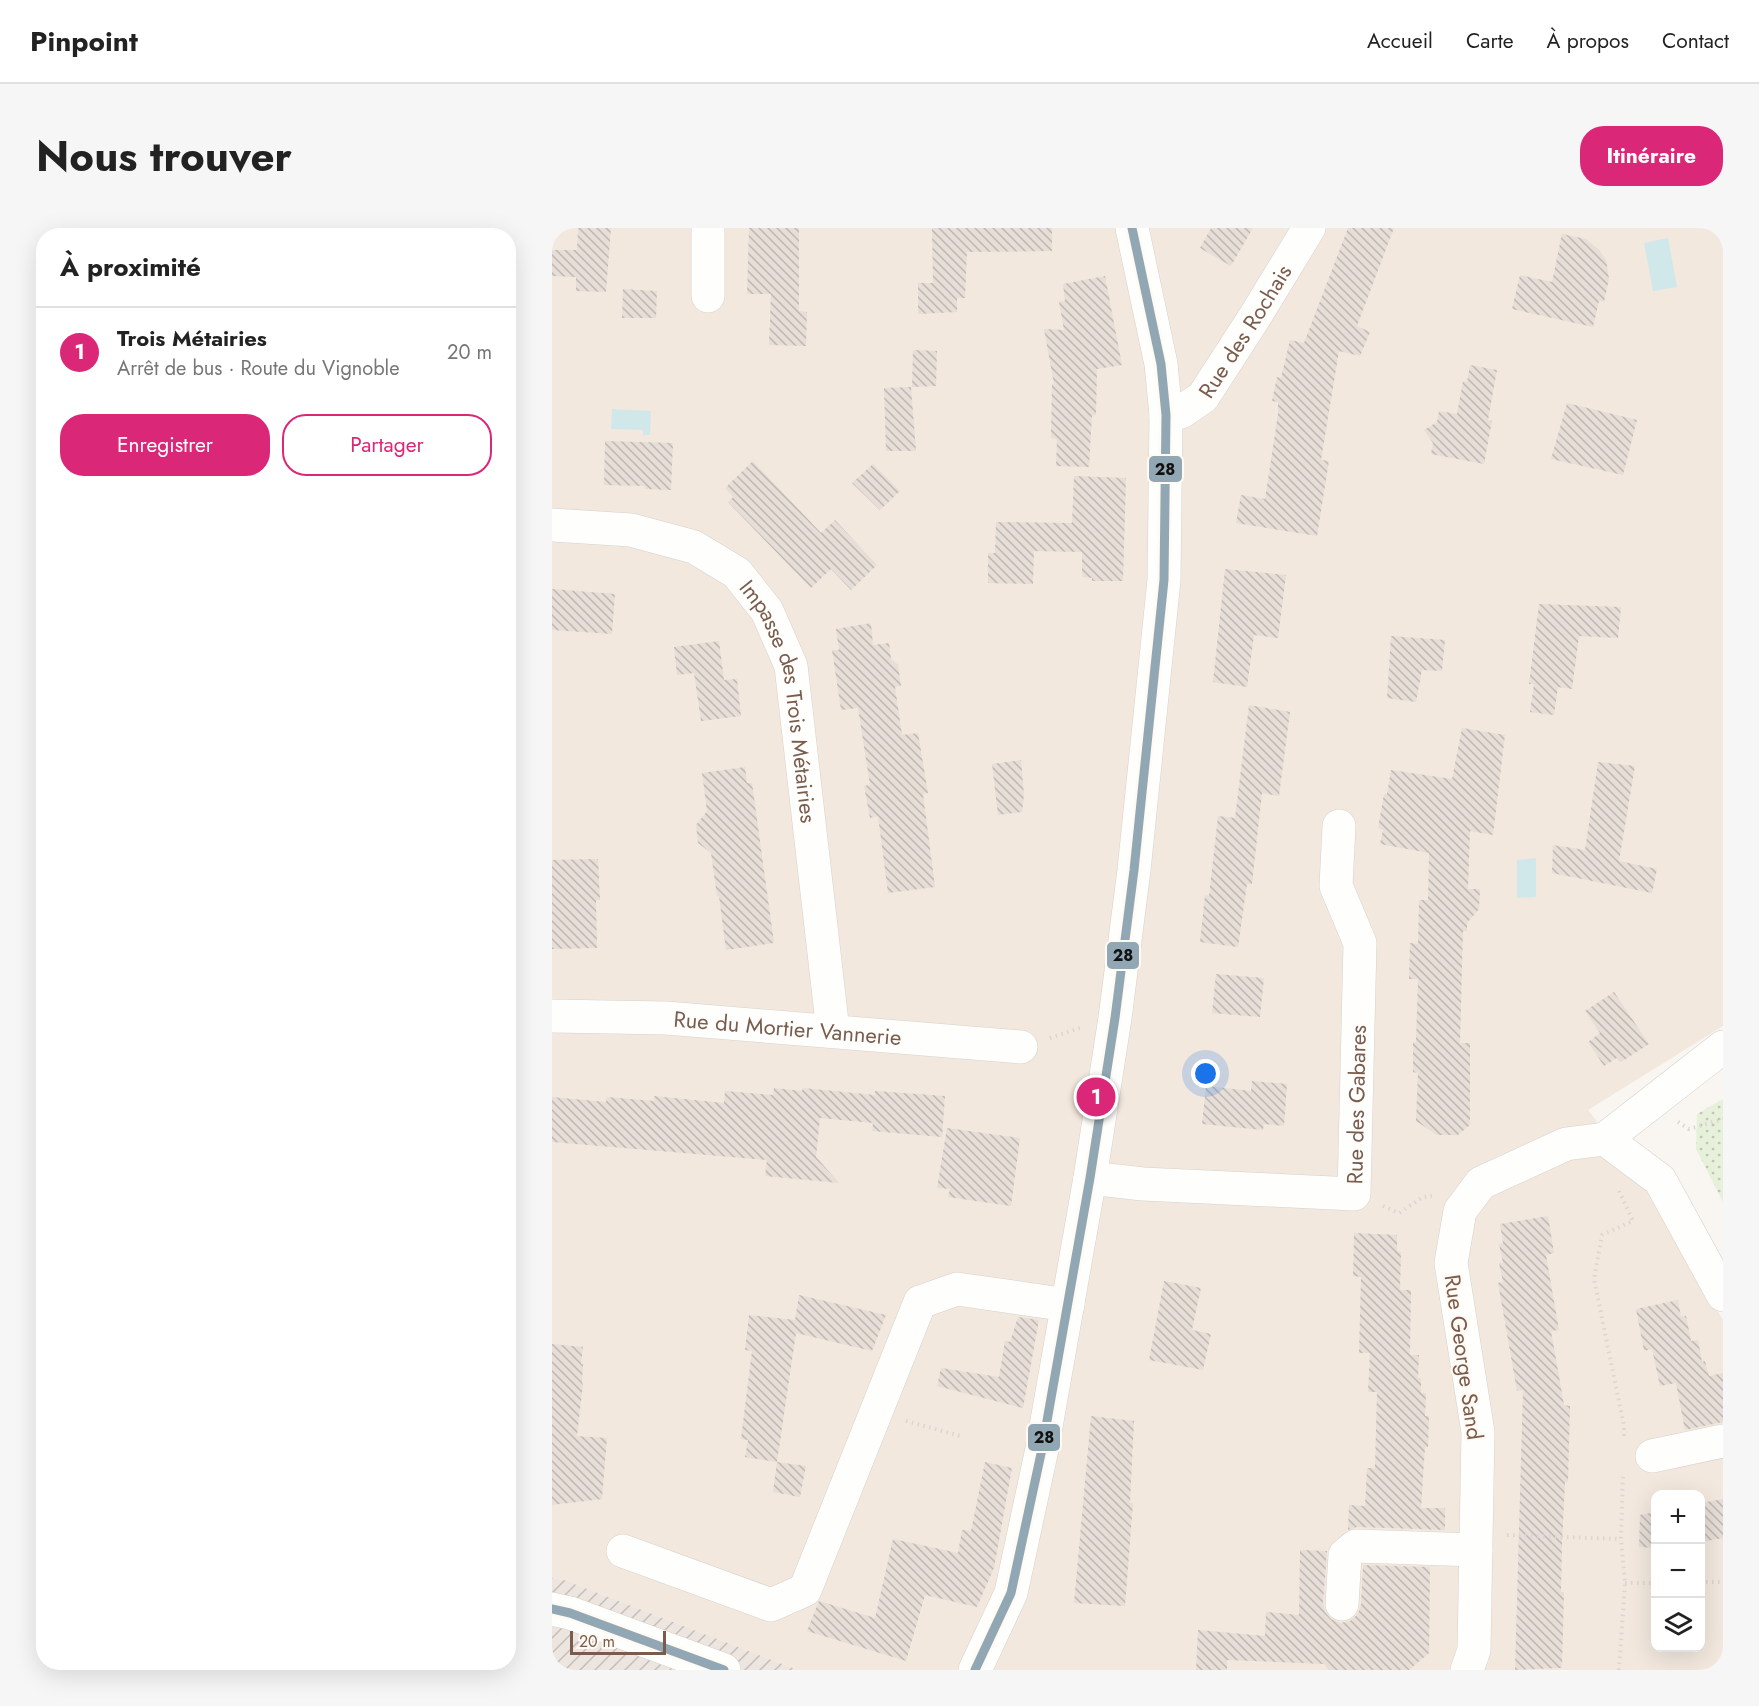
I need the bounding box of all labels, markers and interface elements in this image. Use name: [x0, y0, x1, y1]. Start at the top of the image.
text: Pinpoint: [30, 21, 138, 62]
text: Accueil: [1367, 26, 1433, 56]
text: Carte: [1466, 26, 1514, 56]
text: À propos: [1547, 26, 1629, 56]
text: Contact: [1662, 26, 1729, 56]
text: Nous trouver: [36, 126, 292, 187]
button: Itinéraire: [1580, 126, 1723, 186]
text: À proximité: [60, 248, 201, 286]
street label: Rue des Rochais: [1190, 258, 1299, 404]
text: Trois Métairies: [117, 322, 267, 354]
text: 1: [74, 338, 85, 367]
text: 20 m: [447, 338, 492, 367]
text: Arrêt de bus · Route du Vignoble: [117, 354, 400, 383]
button: Enregistrer: [60, 414, 270, 476]
button: Partager: [282, 414, 492, 476]
line badge: 28: [1148, 455, 1183, 483]
text: 28: [1155, 458, 1175, 481]
street label: Impasse des Trois Métairies: [732, 573, 825, 825]
line badge: 28: [1106, 941, 1140, 970]
text: 28: [1113, 944, 1133, 967]
street label: Rue du Mortier Vannerie: [672, 1003, 903, 1053]
street label: Rue des Gabares: [1338, 1024, 1374, 1185]
your location: [1191, 1059, 1220, 1088]
pin: 1: [1076, 1074, 1116, 1120]
street label: Rue George Sand: [1437, 1272, 1491, 1442]
line badge: 28: [1027, 1423, 1061, 1452]
text: 28: [1034, 1426, 1054, 1449]
map controls: [1651, 1490, 1705, 1652]
button: +: [1651, 1490, 1705, 1544]
button: −: [1651, 1544, 1705, 1598]
button: layers: [1651, 1598, 1705, 1652]
scale bar: [570, 1628, 666, 1656]
text: 20 m: [579, 1630, 615, 1653]

